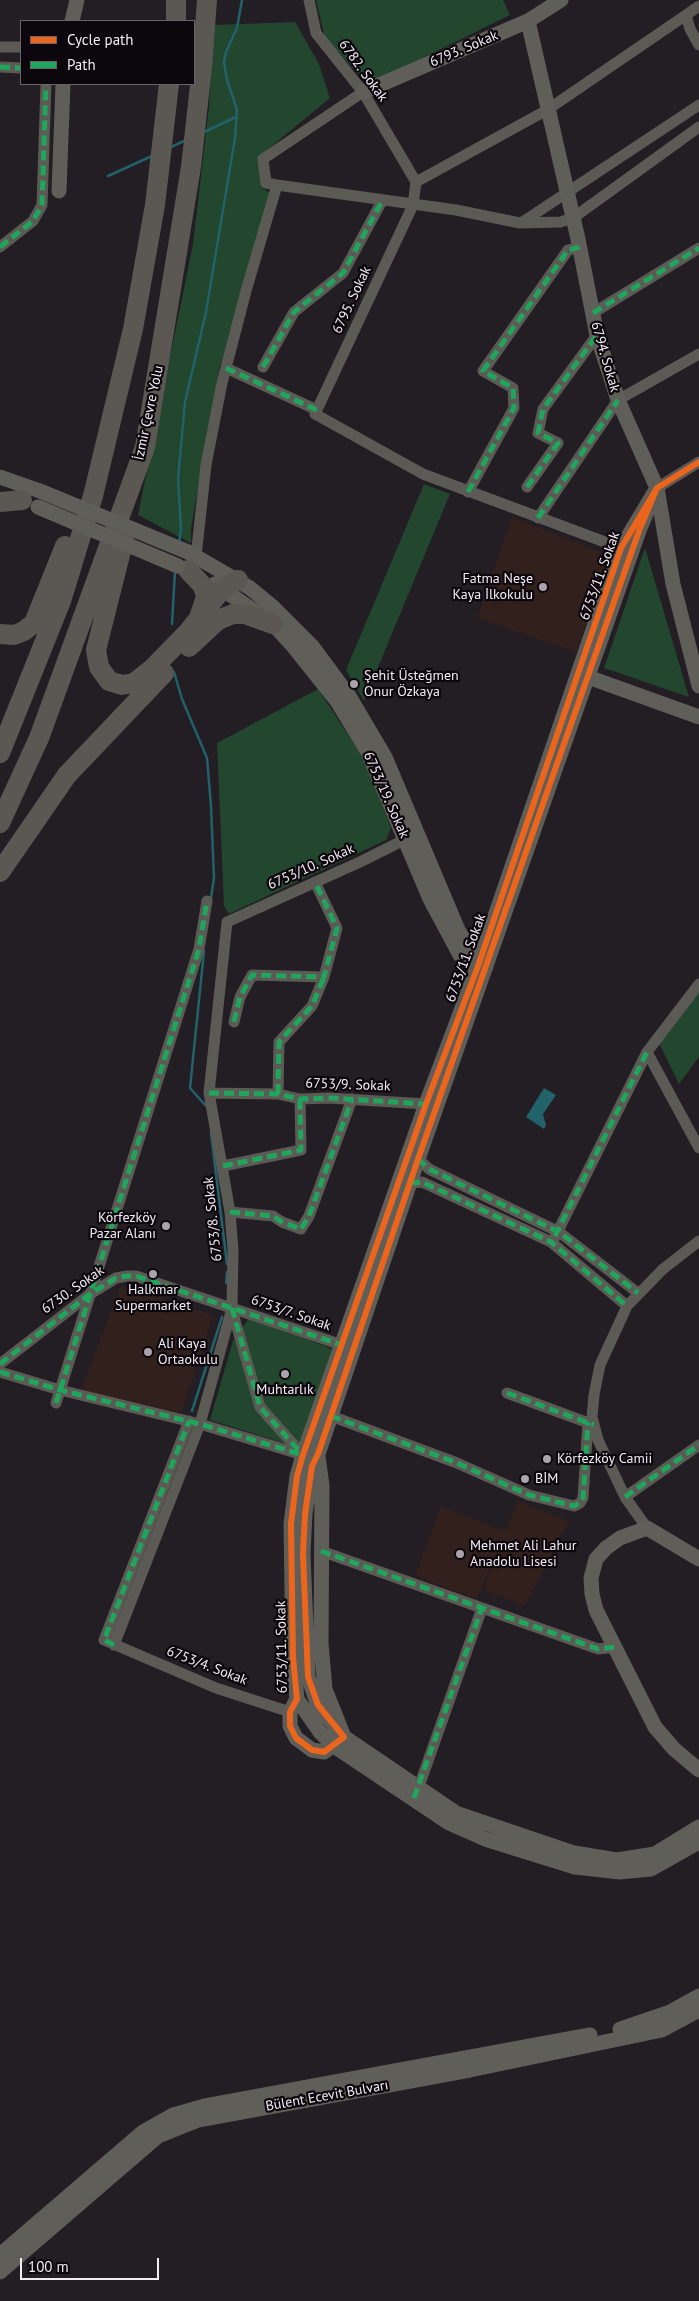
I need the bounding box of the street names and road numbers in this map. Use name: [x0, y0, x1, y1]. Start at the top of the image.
street label: 6793. Sokak: [427, 27, 501, 71]
street label: 6782. Sokak: [335, 37, 391, 105]
street label: 6795. Sokak: [329, 264, 375, 336]
street label: 6794. Sokak: [587, 320, 623, 394]
street label: İzmir Çevre Yolu: [131, 364, 167, 462]
street label: 6753/11. Sokak: [576, 530, 624, 622]
street label: 6753/19. Sokak: [359, 749, 413, 841]
street label: 6753/10. Sokak: [265, 840, 357, 894]
street label: 6753/11. Sokak: [442, 912, 490, 1004]
street label: 6753/9. Sokak: [305, 1075, 391, 1095]
street label: 6753/8. Sokak: [200, 1176, 226, 1262]
street label: 6730. Sokak: [38, 1262, 108, 1318]
street label: 6753/7. Sokak: [249, 1291, 333, 1335]
street label: 6753/11. Sokak: [273, 1600, 291, 1694]
street label: 6753/4. Sokak: [164, 1643, 250, 1689]
street label: Bülent Ecevit Bulvarı: [264, 2077, 390, 2115]

